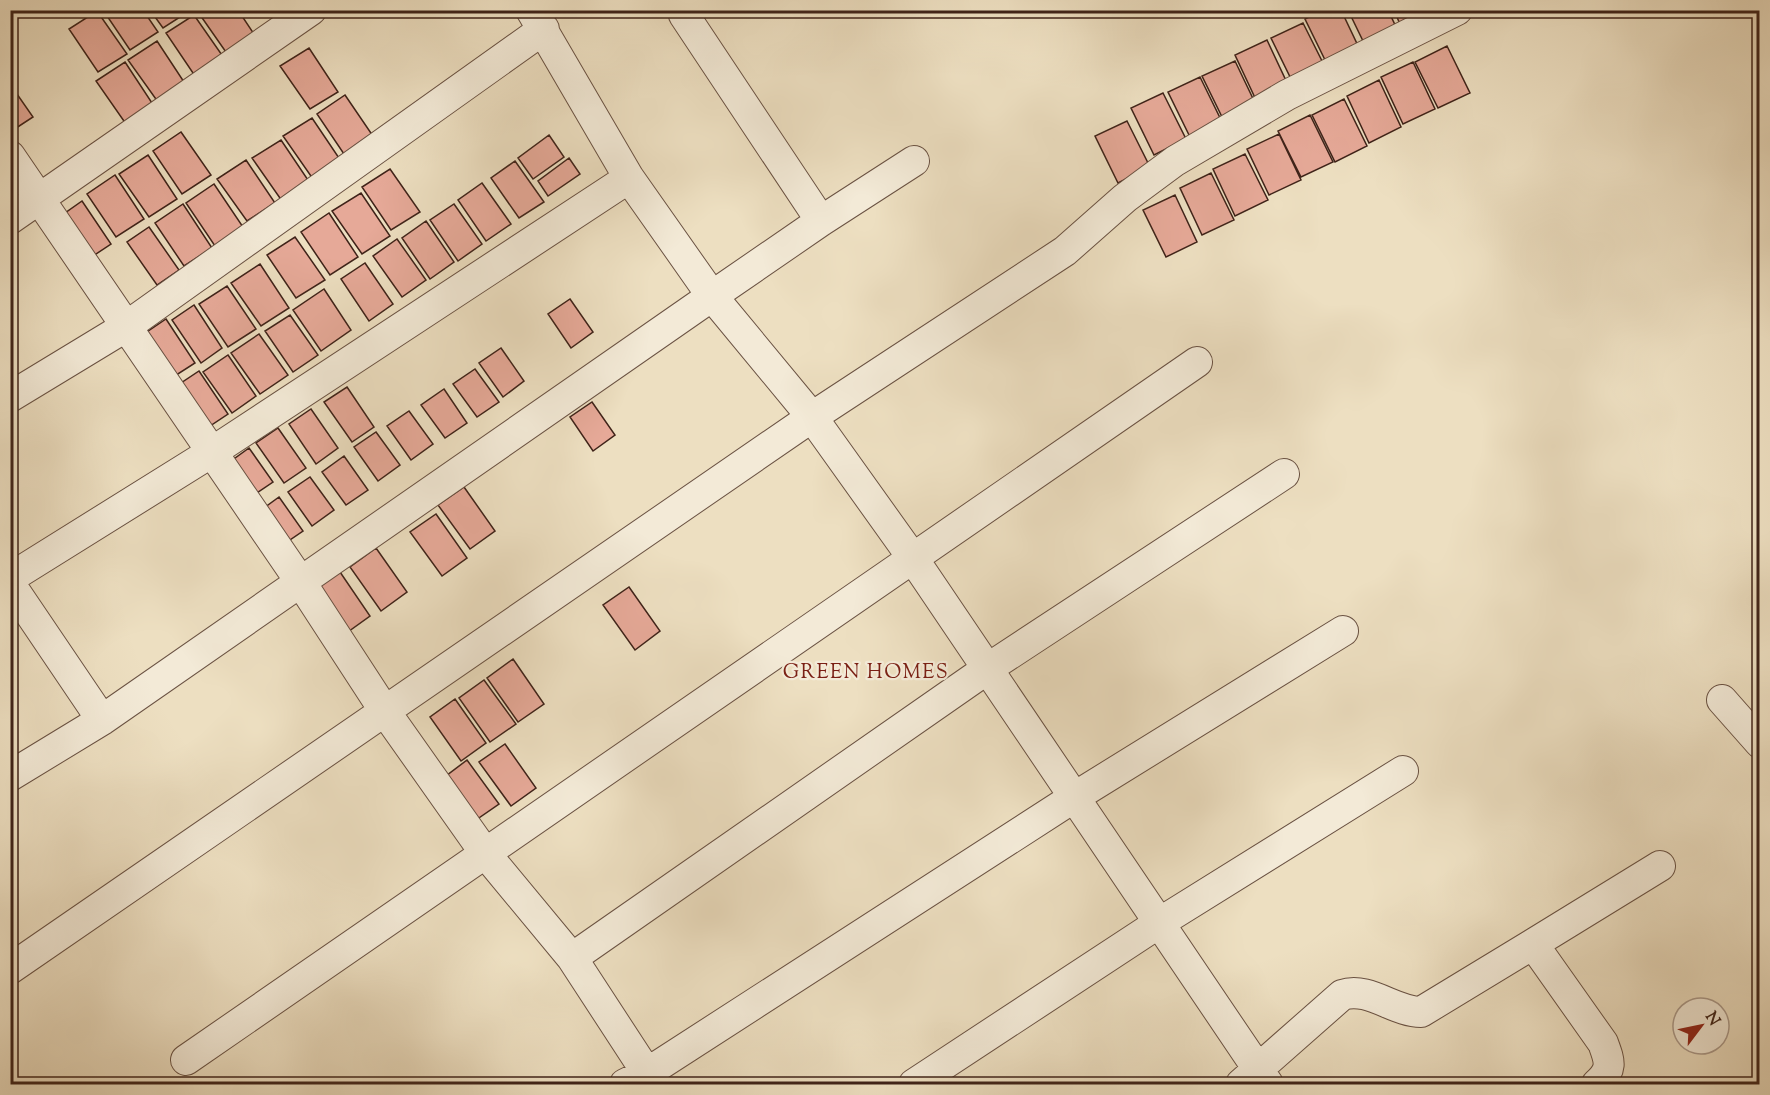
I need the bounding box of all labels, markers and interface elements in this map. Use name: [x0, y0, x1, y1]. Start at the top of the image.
district label: GREEN HOMES: [783, 659, 949, 688]
north arrow: [1671, 996, 1731, 1056]
text: N: [1698, 1008, 1725, 1031]

